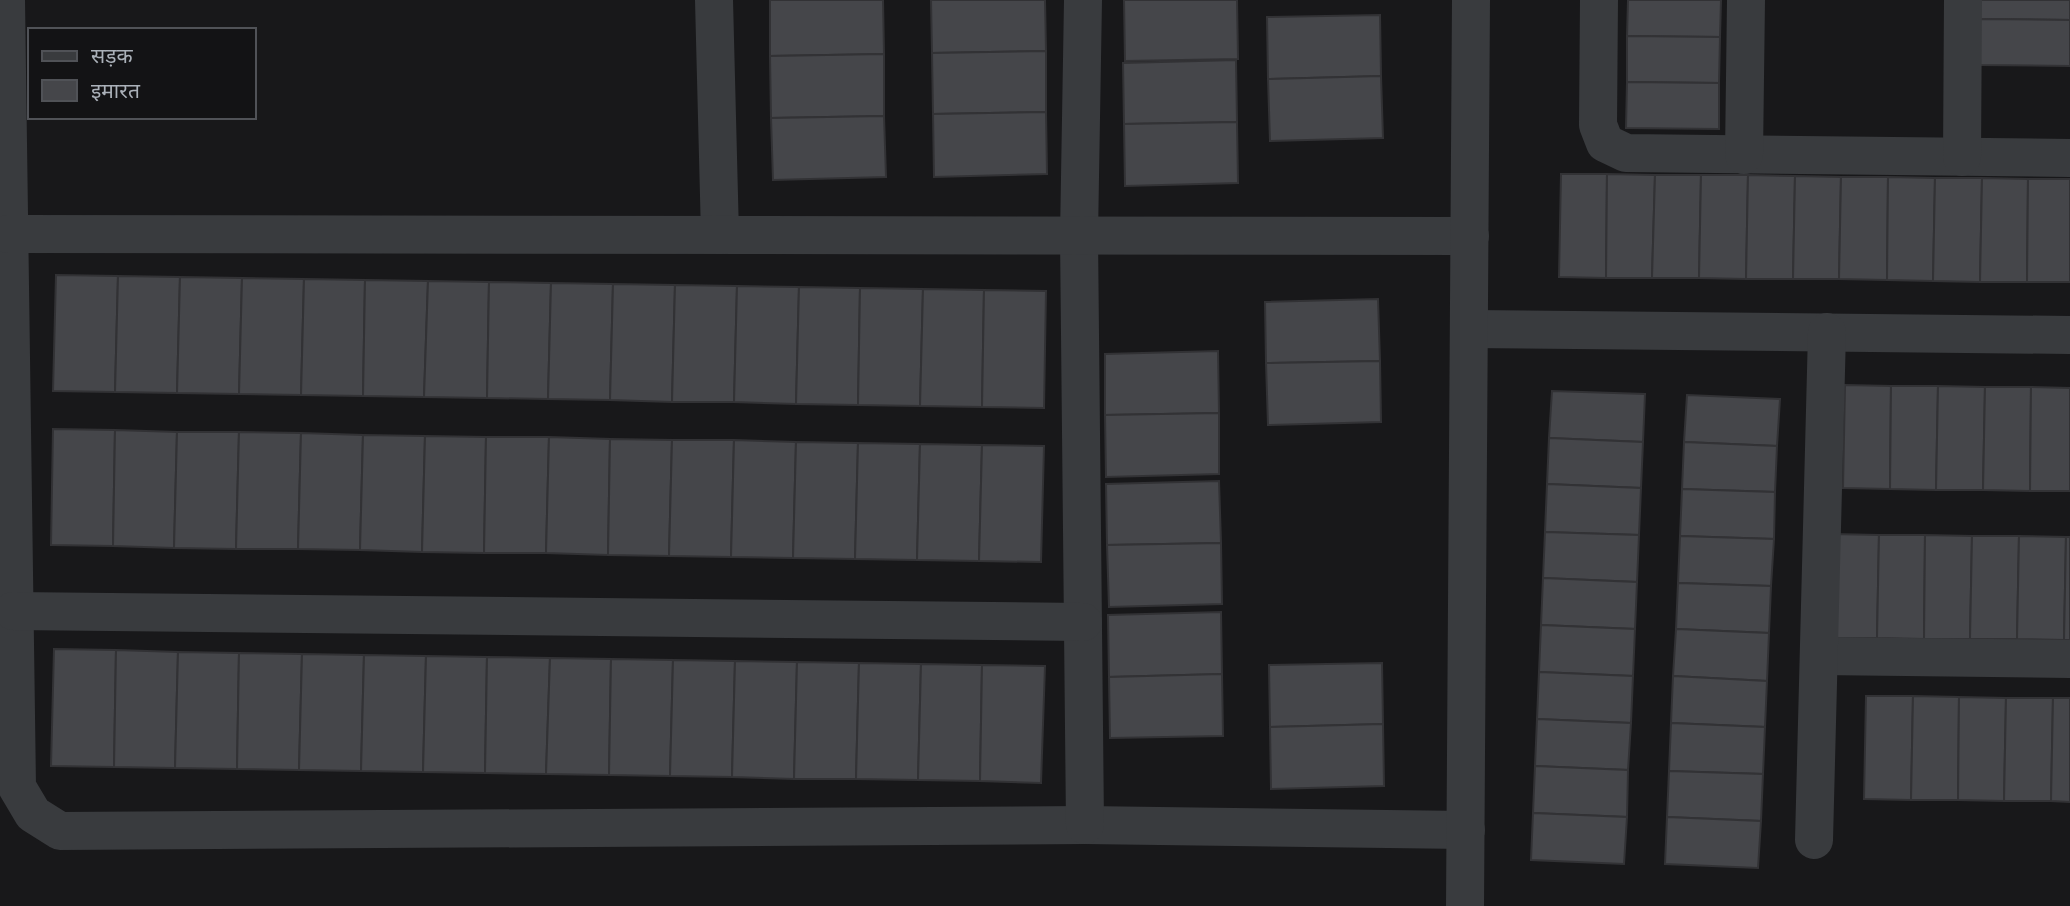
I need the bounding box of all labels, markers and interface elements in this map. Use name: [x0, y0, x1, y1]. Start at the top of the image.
legend: [28, 28, 256, 119]
text: सड़क: [91, 41, 133, 70]
text: इमारत: [91, 76, 141, 105]

